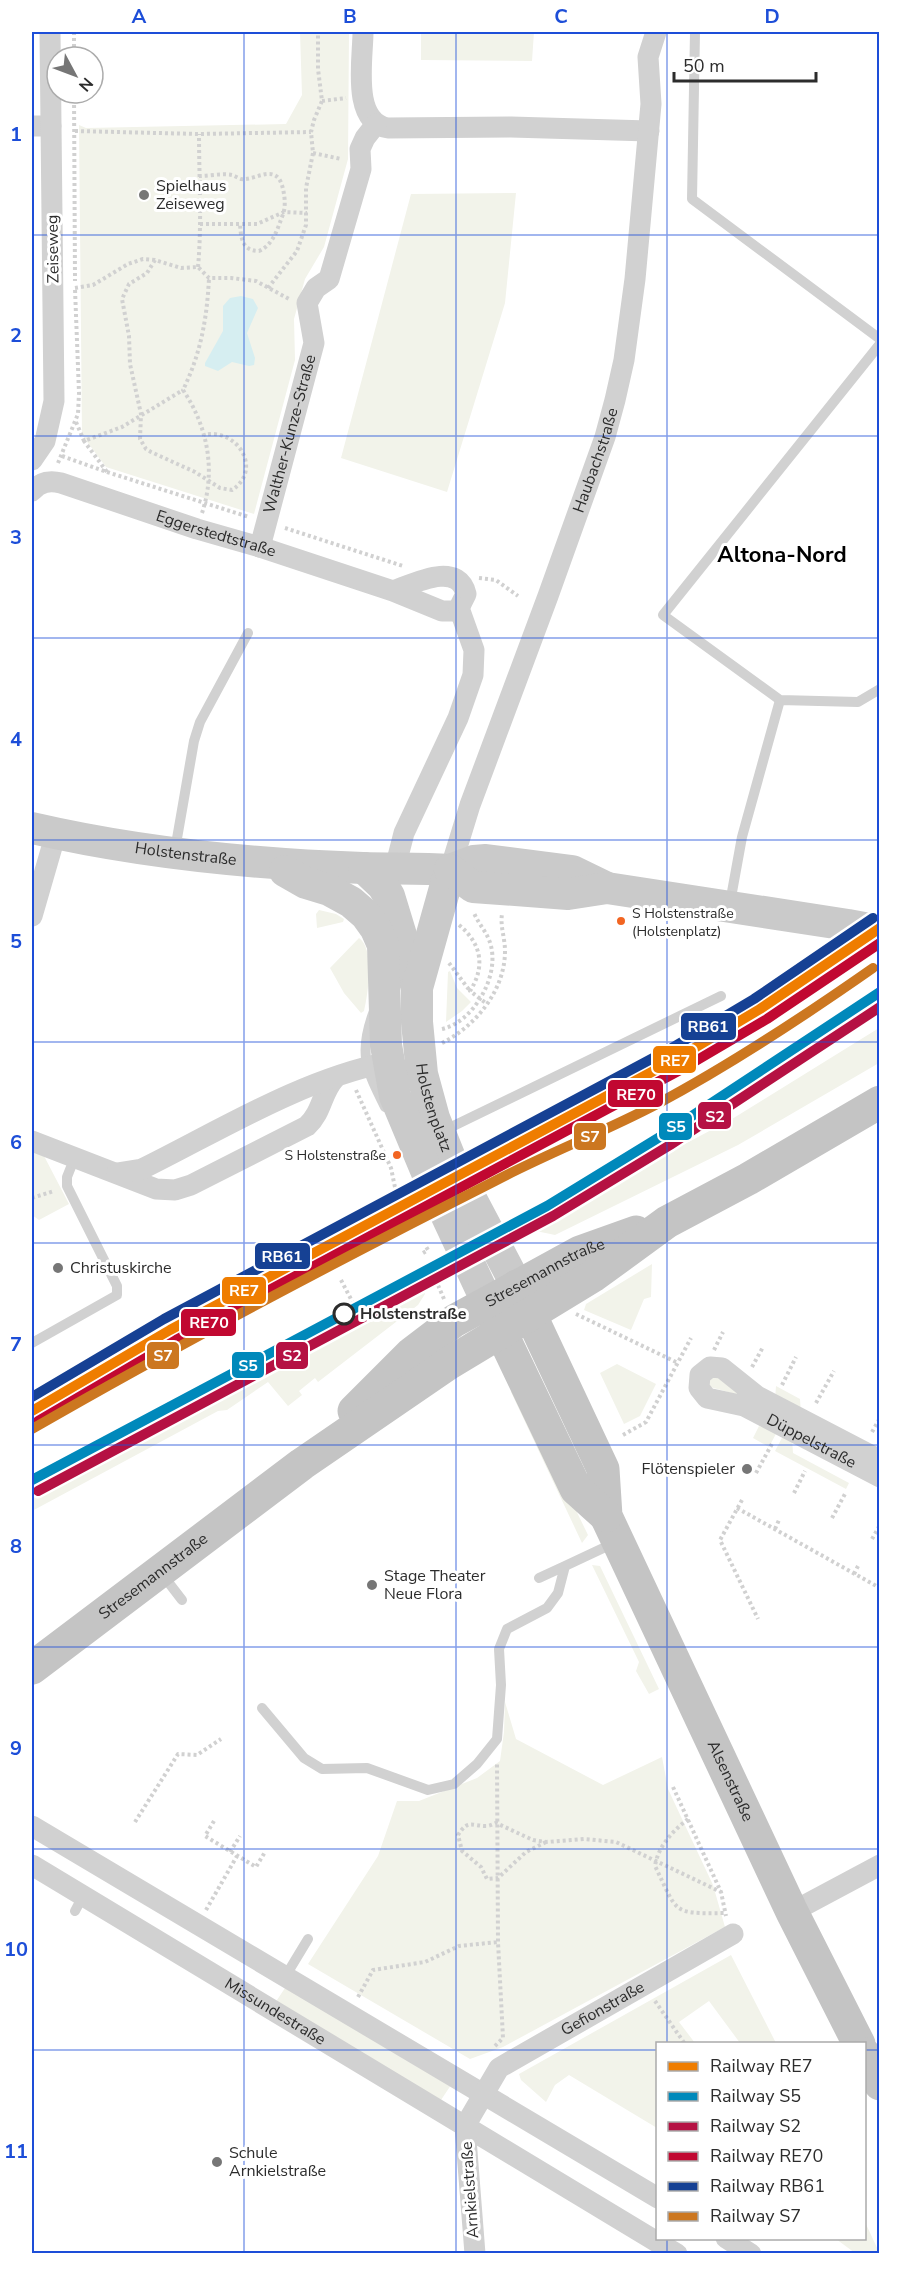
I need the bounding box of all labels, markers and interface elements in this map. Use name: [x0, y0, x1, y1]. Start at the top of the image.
text: A: [132, 3, 147, 30]
text: B: [343, 3, 357, 30]
text: C: [554, 3, 568, 30]
text: D: [764, 3, 780, 30]
north arrow: [45, 45, 105, 105]
scale bar: [674, 45, 816, 83]
text: 50 m: [683, 54, 725, 78]
text: N: [73, 72, 98, 96]
text: 1: [10, 121, 22, 148]
place label: Spielhaus Zeiseweg: [156, 175, 226, 215]
marker: Spielhaus Zeiseweg: [137, 188, 151, 202]
street label: Zeiseweg: [41, 214, 65, 284]
text: 2: [10, 322, 22, 349]
street label: Walther-Kunze-Straße: [258, 352, 321, 516]
street label: Haubachstraße: [568, 405, 623, 516]
street label: Eggerstedtstraße: [153, 505, 279, 563]
text: 3: [10, 524, 22, 551]
district label: Altona-Nord: [717, 540, 847, 570]
text: 4: [10, 726, 22, 753]
street label: Holstenstraße: [133, 837, 238, 871]
place label: S Holstenstraße (Holstenplatz): [632, 904, 734, 941]
marker: S Holstenstraße (Holstenplatz): [615, 915, 627, 927]
text: 5: [10, 928, 22, 955]
line badge: RB61: [680, 1012, 737, 1041]
text: RB61: [687, 1016, 729, 1038]
line badge: RE7: [652, 1045, 697, 1074]
text: RE7: [660, 1050, 690, 1072]
street label: Holstenplatz: [410, 1062, 457, 1155]
line badge: RE70: [607, 1079, 664, 1108]
text: RE70: [616, 1084, 656, 1106]
line badge: S2: [697, 1101, 732, 1130]
text: S2: [705, 1106, 725, 1128]
line badge: S5: [658, 1112, 693, 1141]
text: S5: [666, 1116, 686, 1138]
line badge: S7: [573, 1122, 607, 1151]
text: S7: [580, 1126, 600, 1148]
text: 6: [10, 1129, 22, 1156]
place label: S Holstenstraße: [284, 1146, 386, 1165]
marker: S Holstenstraße: [391, 1149, 403, 1161]
street label: Stresemannstraße: [481, 1233, 608, 1313]
line badge: RB61: [254, 1242, 311, 1270]
text: RB61: [261, 1246, 303, 1268]
place label: Christuskirche: [70, 1257, 172, 1279]
marker: Christuskirche: [51, 1261, 65, 1275]
line badge: RE7: [221, 1276, 267, 1305]
text: RE7: [229, 1280, 259, 1302]
marker: Holstenstraße: [333, 1303, 355, 1325]
place label: Holstenstraße: [360, 1303, 467, 1325]
line badge: RE70: [180, 1308, 237, 1337]
text: RE70: [189, 1312, 229, 1334]
text: 7: [10, 1331, 22, 1358]
line badge: S7: [146, 1341, 180, 1370]
line badge: S2: [275, 1341, 309, 1370]
text: S7: [153, 1345, 173, 1367]
text: S2: [282, 1345, 302, 1367]
line badge: S5: [231, 1351, 265, 1379]
text: S5: [238, 1355, 258, 1377]
street label: Düppelstraße: [763, 1409, 860, 1474]
place label: Flötenspieler: [641, 1458, 735, 1480]
marker: Flötenspieler: [740, 1462, 754, 1476]
street label: Stresemannstraße: [94, 1528, 213, 1625]
text: 8: [10, 1533, 22, 1560]
place label: Stage Theater Neue Flora: [384, 1565, 486, 1605]
marker: Stage Theater Neue Flora: [365, 1578, 379, 1592]
text: 9: [10, 1735, 22, 1762]
street label: Alsenstraße: [702, 1737, 759, 1825]
text: 10: [4, 1936, 28, 1963]
street label: Missundestraße: [221, 1973, 330, 2051]
street label: Gefionstraße: [557, 1976, 648, 2041]
legend: [656, 2042, 866, 2240]
text: Railway RE7: [710, 2054, 812, 2078]
text: Railway S5: [710, 2084, 801, 2108]
text: Railway S2: [710, 2114, 801, 2138]
text: 11: [4, 2138, 28, 2165]
street label: Arnkielstraße: [456, 2141, 484, 2239]
place label: Schule Arnkielstraße: [229, 2142, 326, 2182]
text: Railway RE70: [710, 2144, 823, 2168]
marker: Schule Arnkielstraße: [210, 2155, 224, 2169]
text: Railway RB61: [710, 2174, 825, 2198]
text: Railway S7: [710, 2204, 801, 2228]

